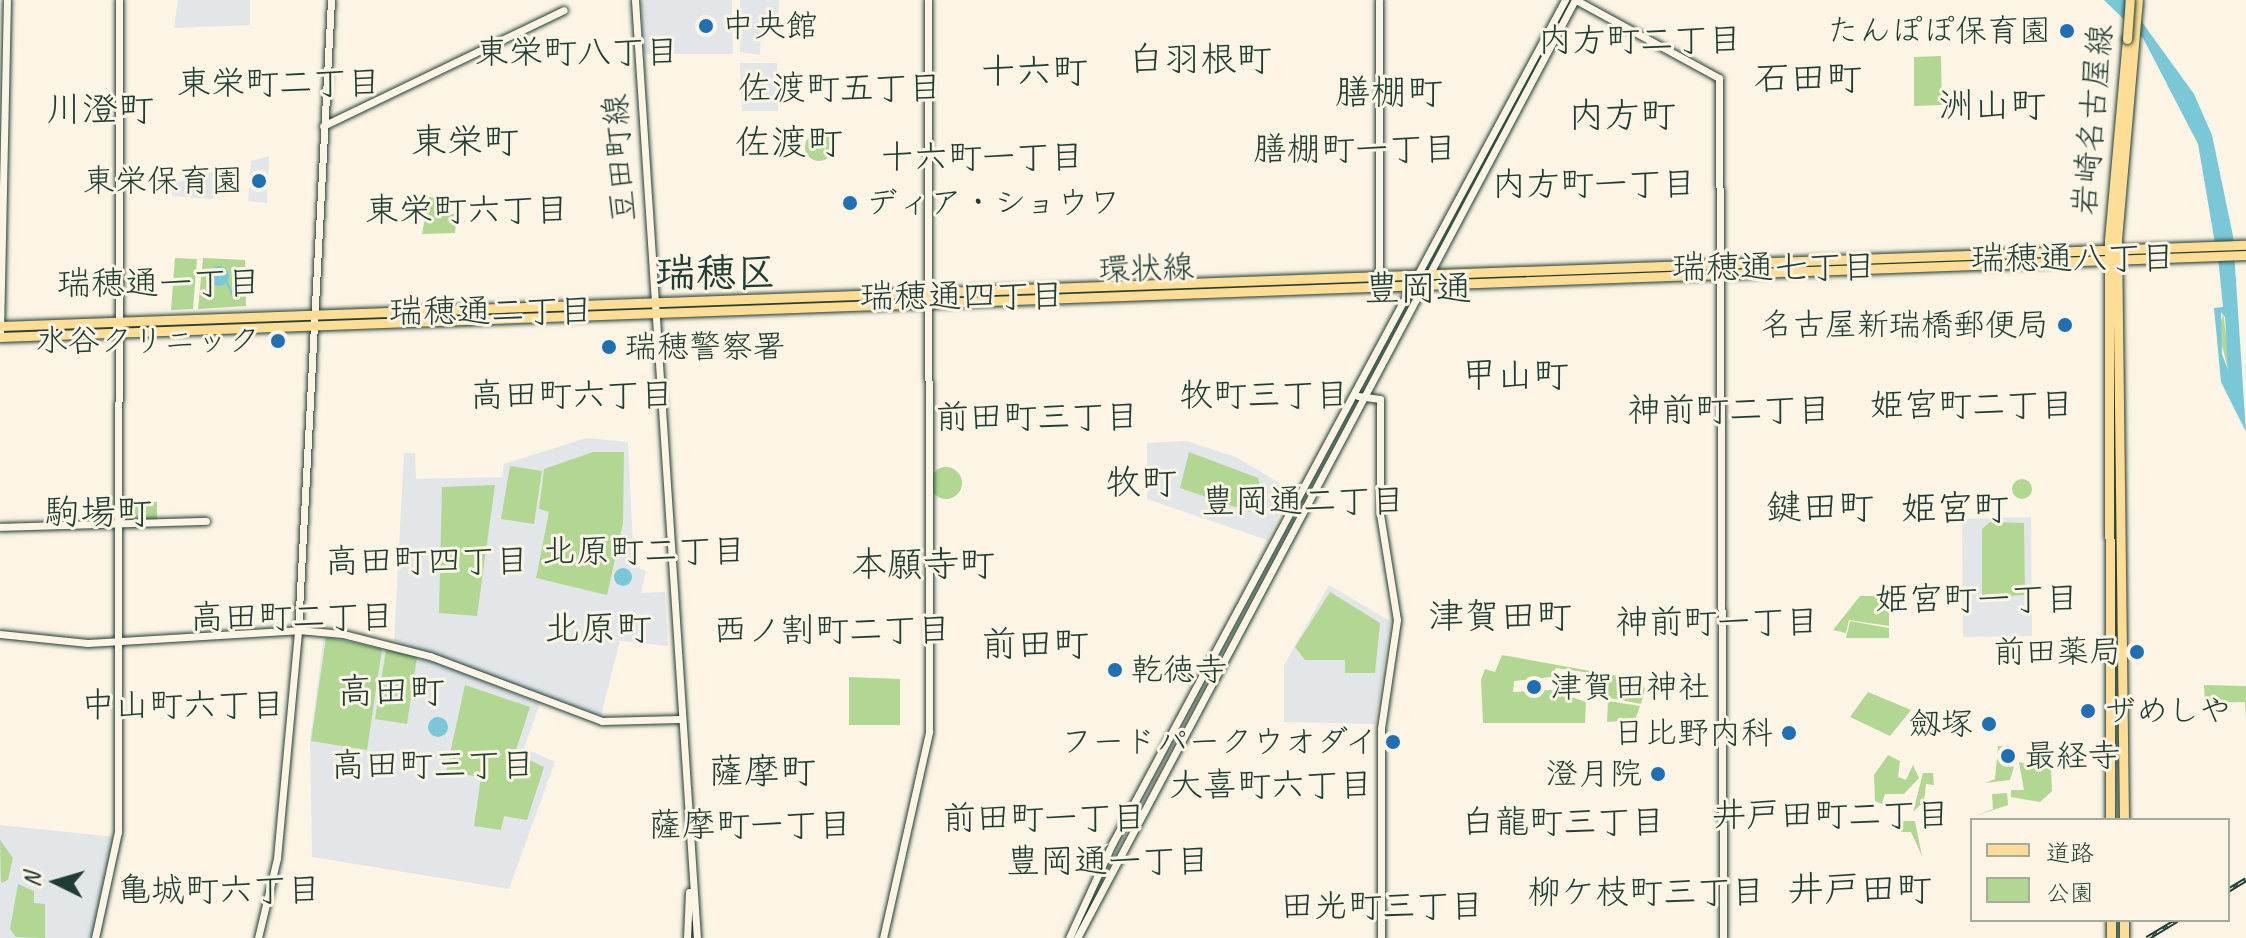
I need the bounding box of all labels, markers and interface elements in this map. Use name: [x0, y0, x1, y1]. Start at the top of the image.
place label: 中央館: [722, 7, 818, 45]
place label: たんぽぽ保育園: [1827, 12, 2051, 50]
marker: 中央館: [697, 17, 715, 35]
district label: 内方町二丁目: [1538, 20, 1742, 60]
marker: たんぽぽ保育園: [2058, 22, 2076, 40]
street label: 岩崎名古屋線: [2066, 23, 2120, 217]
district label: 東栄町八丁目: [475, 32, 679, 72]
district label: 白羽根町: [1128, 38, 1272, 82]
district label: 十六町: [980, 50, 1088, 94]
district label: 石田町: [1754, 57, 1862, 101]
district label: 東栄町二丁目: [177, 63, 381, 103]
district label: 佐渡町五丁目: [738, 68, 942, 108]
district label: 膳棚町: [1335, 71, 1443, 115]
district label: 洲山町: [1938, 84, 2046, 128]
district label: 川澄町: [46, 88, 154, 132]
street label: 豆田町線: [596, 93, 644, 223]
district label: 内方町: [1568, 94, 1676, 138]
district label: 東栄町: [411, 120, 519, 164]
district label: 佐渡町: [735, 121, 843, 165]
district label: 膳棚町一丁目: [1253, 129, 1457, 169]
district label: 十六町一丁目: [880, 137, 1084, 177]
place label: 東栄保育園: [83, 162, 243, 200]
district label: 内方町一丁目: [1492, 164, 1696, 204]
marker: 東栄保育園: [250, 172, 268, 190]
place label: ディア・ショウワ: [866, 184, 1122, 222]
district label: 東栄町六丁目: [365, 190, 569, 230]
marker: ディア・ショウワ: [841, 194, 859, 212]
district label: 瑞穂通八丁目: [1971, 238, 2175, 278]
district label: 瑞穂通七丁目: [1672, 247, 1876, 287]
street label: 環状線: [1097, 248, 1195, 290]
district label: 瑞穂区: [656, 249, 776, 297]
district label: 瑞穂通一丁目: [57, 263, 261, 303]
district label: 豊岡通: [1364, 267, 1472, 311]
district label: 瑞穂通四丁目: [860, 276, 1064, 316]
district label: 瑞穂通二丁目: [389, 291, 593, 331]
place label: 名古屋新瑞橋郵便局: [1761, 306, 2049, 344]
marker: 名古屋新瑞橋郵便局: [2056, 316, 2074, 334]
place label: 水谷クリニック: [36, 322, 260, 360]
place label: 瑞穂警察署: [625, 328, 785, 366]
marker: 水谷クリニック: [267, 330, 289, 352]
marker: 瑞穂警察署: [600, 338, 618, 356]
district label: 甲山町: [1461, 354, 1569, 398]
district label: 高田町六丁目: [470, 375, 674, 415]
district label: 牧町三丁目: [1179, 375, 1349, 415]
district label: 姫宮町二丁目: [1870, 385, 2074, 425]
district label: 神前町二丁目: [1627, 390, 1831, 430]
district label: 前田町三丁目: [935, 397, 1139, 437]
district label: 牧町: [1105, 461, 1177, 505]
district label: 豊岡通二丁目: [1201, 481, 1405, 521]
district label: 鍵田町: [1766, 486, 1874, 530]
district label: 姫宮町: [1901, 487, 2009, 531]
district label: 駒場町: [44, 491, 152, 535]
district label: 北原町二丁目: [542, 531, 746, 571]
district label: 高田町四丁目: [325, 541, 529, 581]
district label: 本願寺町: [851, 543, 995, 587]
district label: 姫宮町一丁目: [1875, 579, 2079, 619]
district label: 津賀田町: [1428, 595, 1572, 639]
district label: 高田町二丁目: [190, 597, 394, 637]
district label: 神前町一丁目: [1615, 602, 1819, 642]
district label: 北原町: [544, 607, 652, 651]
district label: 西ノ割町二丁目: [713, 610, 951, 650]
district label: 前田町: [981, 623, 1089, 667]
place label: 前田薬局: [1993, 633, 2121, 671]
marker: 前田薬局: [2128, 643, 2146, 661]
place label: 乾徳寺: [1131, 651, 1227, 689]
marker: 乾徳寺: [1106, 661, 1124, 679]
place label: 津賀田神社: [1550, 668, 1710, 706]
district label: 高田町: [337, 670, 445, 714]
marker: 津賀田神社: [1525, 678, 1543, 696]
district label: 中山町六丁目: [81, 685, 285, 725]
place label: ザめしや: [2104, 692, 2232, 730]
marker: ザめしや: [2079, 702, 2097, 720]
place label: 劔塚: [1909, 705, 1973, 743]
place label: 日比野内科: [1613, 714, 1773, 752]
marker: 劔塚: [1980, 715, 1998, 733]
place label: フードパークウオダイ: [1058, 723, 1377, 761]
marker: 日比野内科: [1780, 724, 1798, 742]
marker: フードパークウオダイ: [1384, 733, 1402, 751]
place label: 最経寺: [2024, 737, 2120, 775]
district label: 高田町三丁目: [331, 745, 535, 785]
marker: 最経寺: [1999, 747, 2017, 765]
district label: 薩摩町: [708, 750, 816, 794]
place label: 澄月院: [1546, 755, 1642, 793]
district label: 大喜町六丁目: [1169, 765, 1373, 805]
marker: 澄月院: [1649, 765, 1667, 783]
district label: 井戸田町二丁目: [1712, 795, 1950, 835]
district label: 前田町一丁目: [942, 798, 1146, 838]
district label: 白龍町三丁目: [1461, 802, 1665, 842]
district label: 薩摩町一丁目: [648, 805, 852, 845]
legend: [1970, 818, 2230, 922]
text: 道路: [2046, 838, 2094, 868]
district label: 豊岡通一丁目: [1006, 841, 1210, 881]
north arrow: [16, 842, 96, 922]
district label: 井戸田町: [1788, 868, 1932, 912]
district label: 亀城町六丁目: [117, 870, 321, 910]
text: N: [18, 872, 47, 888]
district label: 柳ケ枝町三丁目: [1527, 872, 1765, 912]
text: 公園: [2046, 878, 2094, 908]
district label: 田光町三丁目: [1280, 886, 1484, 926]

